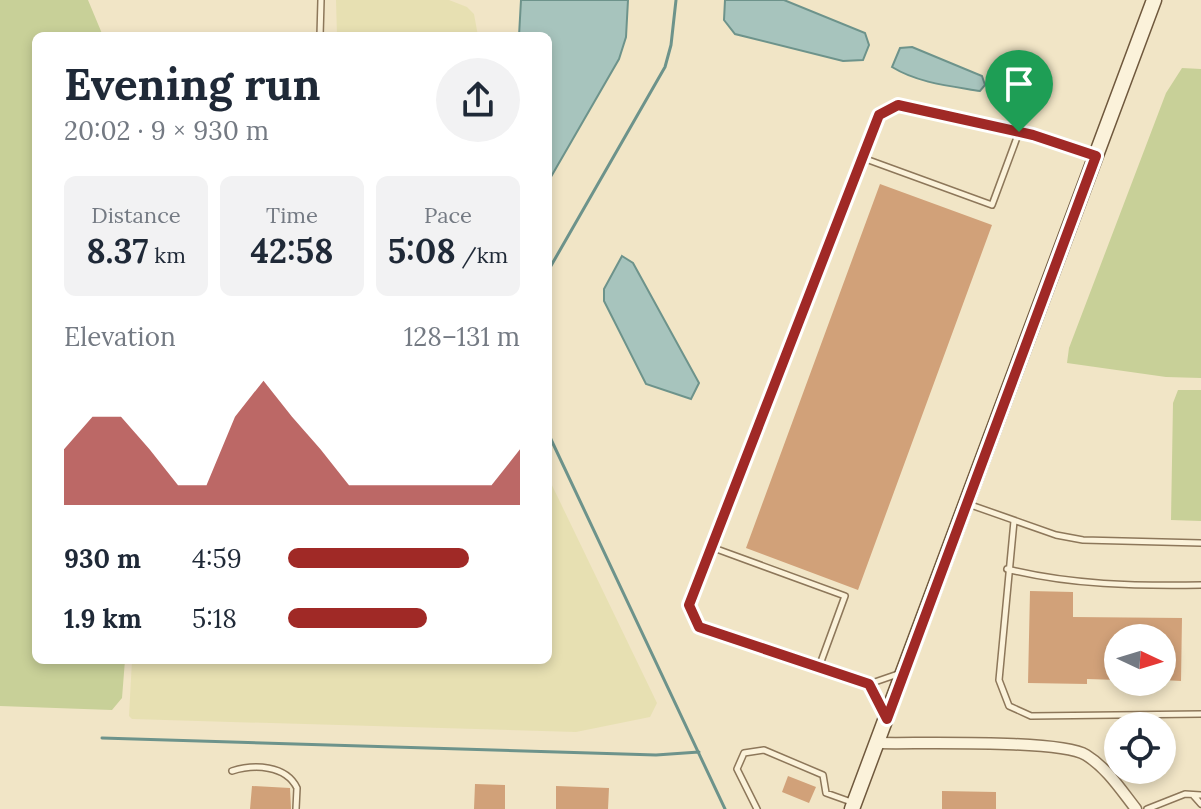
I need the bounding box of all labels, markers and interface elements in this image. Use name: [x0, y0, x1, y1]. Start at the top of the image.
pin: [985, 50, 1053, 132]
text: Evening run: [64, 56, 321, 112]
button: share: [436, 58, 520, 142]
icon: arrive: [997, 62, 1041, 106]
text: 20:02 · 9 × 930 m: [64, 114, 269, 147]
text: Distance: [91, 201, 181, 229]
text: Time: [266, 201, 318, 229]
text: Pace: [424, 201, 472, 229]
text: 8.37: [86, 229, 149, 272]
text: 42:58: [250, 229, 334, 272]
text: 5:08: [388, 229, 456, 272]
text: km: [149, 241, 186, 269]
text: /km: [456, 241, 508, 269]
text: Elevation: [64, 320, 176, 353]
text: 128–131 m: [404, 320, 520, 353]
text: 930 m: [64, 542, 141, 575]
text: 4:59: [192, 542, 242, 575]
text: 1.9 km: [64, 602, 142, 635]
text: 5:18: [192, 602, 237, 635]
north arrow: [1104, 624, 1176, 696]
map controls: [1104, 624, 1176, 784]
button: locate: [1104, 712, 1176, 784]

